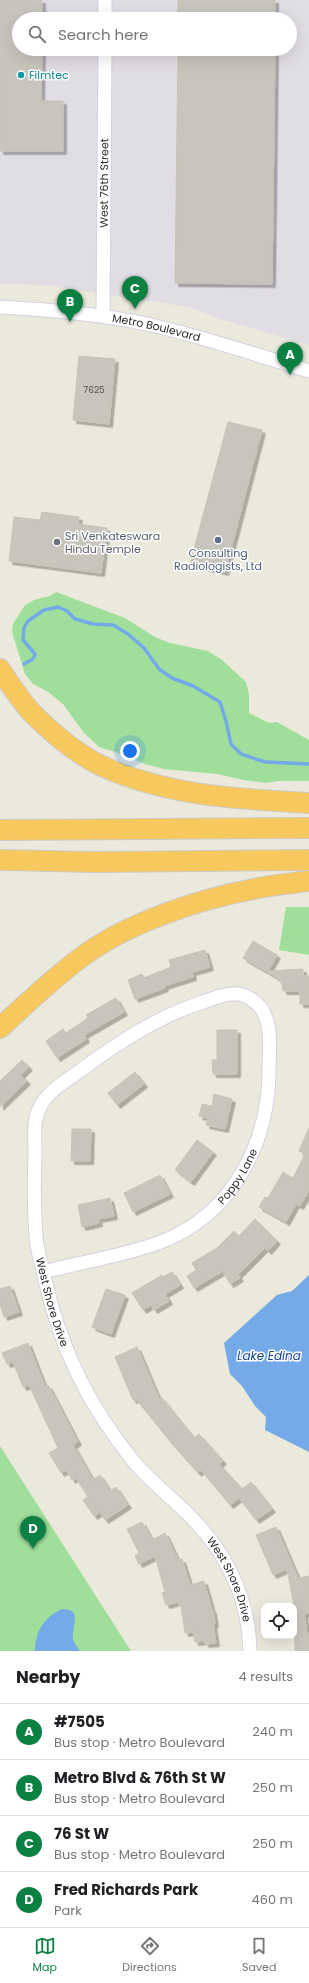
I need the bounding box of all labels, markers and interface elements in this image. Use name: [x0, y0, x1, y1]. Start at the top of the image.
search box: [12, 12, 297, 56]
icon: search: [26, 23, 48, 45]
text: Search here: [58, 24, 148, 45]
place label: Filmtec: [29, 67, 69, 83]
marker: Filmtec: [16, 70, 26, 80]
street label: West 76th Street: [96, 138, 112, 228]
pin: C: [122, 276, 148, 309]
pin: B: [57, 289, 83, 322]
street label: Metro Boulevard: [111, 310, 202, 345]
pin: A: [277, 342, 303, 375]
house number: 7625: [83, 384, 105, 396]
place label: Sri Venkateswara Hindu Temple: [65, 528, 160, 557]
marker: Consulting Radiologists, Ltd: [213, 535, 223, 545]
marker: Sri Venkateswara Hindu Temple: [52, 537, 62, 547]
place label: Consulting Radiologists, Ltd: [174, 545, 262, 574]
your location: [120, 741, 140, 761]
street label: Poppy Lane: [214, 1146, 261, 1208]
street label: West Shore Drive: [32, 1255, 73, 1349]
water label: Lake Edina: [237, 1347, 301, 1364]
pin: D: [20, 1516, 46, 1549]
street label: West Shore Drive: [203, 1534, 255, 1623]
map controls: [261, 1603, 297, 1639]
button: locate: [261, 1603, 297, 1639]
text: Nearby: [16, 1665, 80, 1689]
text: 4 results: [239, 1667, 293, 1686]
text: #7505: [54, 1711, 105, 1732]
text: A: [24, 1722, 34, 1741]
text: 240 m: [252, 1722, 293, 1741]
text: Bus stop · Metro Boulevard: [54, 1733, 225, 1752]
text: Metro Blvd & 76th St W: [54, 1767, 226, 1788]
text: B: [25, 1778, 33, 1797]
text: 250 m: [252, 1778, 293, 1797]
text: Bus stop · Metro Boulevard: [54, 1789, 225, 1808]
text: 76 St W: [54, 1823, 109, 1844]
text: C: [24, 1834, 34, 1853]
text: 250 m: [252, 1834, 293, 1853]
text: Bus stop · Metro Boulevard: [54, 1845, 225, 1864]
text: Fred Richards Park: [54, 1879, 198, 1900]
text: D: [24, 1890, 34, 1909]
text: 460 m: [252, 1890, 293, 1909]
text: Park: [54, 1901, 82, 1920]
tab: Map: [33, 1935, 57, 1976]
tab: Directions: [122, 1935, 177, 1976]
tab: Saved: [242, 1935, 276, 1976]

